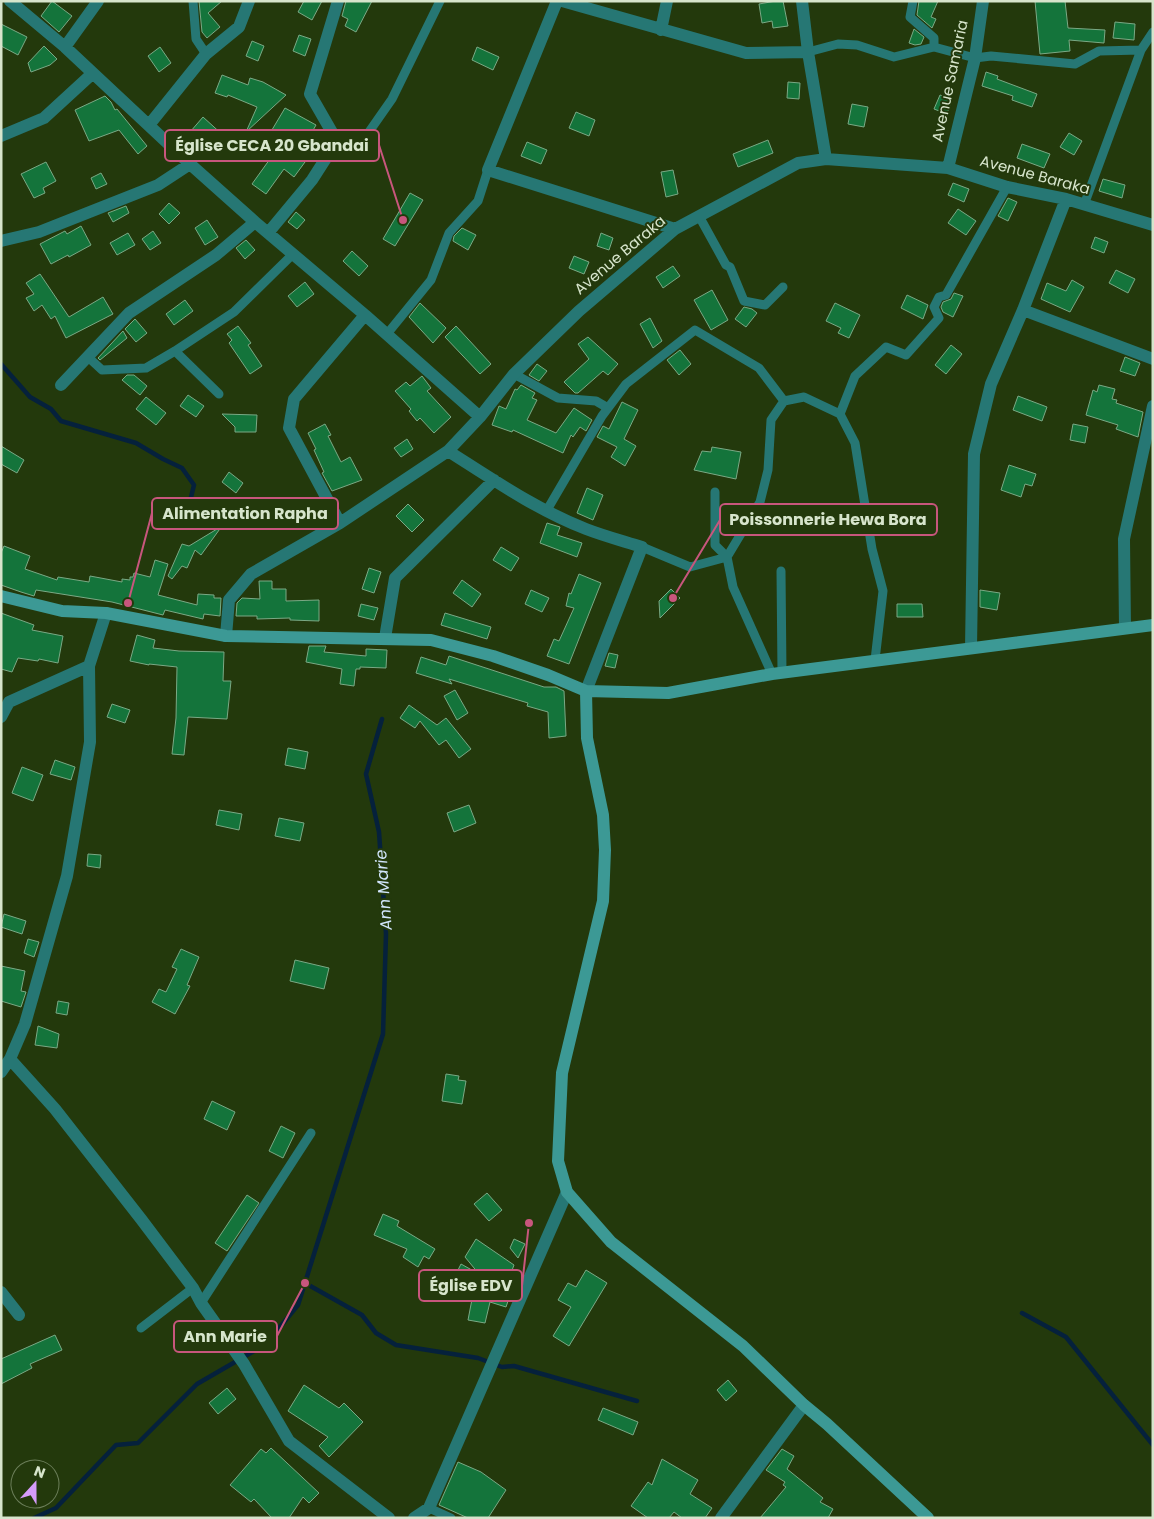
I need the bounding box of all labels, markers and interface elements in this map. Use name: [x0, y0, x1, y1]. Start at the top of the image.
street label: Avenue Samaria: [926, 18, 973, 144]
callout: Église CECA 20 Gbandai: [165, 130, 379, 161]
text: Église CECA 20 Gbandai: [175, 134, 369, 157]
street label: Avenue Baraka: [978, 150, 1093, 199]
street label: Avenue Baraka: [570, 210, 670, 299]
callout: Alimentation Rapha: [152, 498, 338, 529]
text: Alimentation Rapha: [162, 502, 328, 525]
callout: Poissonnerie Hewa Bora: [720, 504, 937, 535]
text: Poissonnerie Hewa Bora: [729, 508, 927, 531]
water label: Ann Marie: [369, 849, 398, 932]
callout: Église EDV: [419, 1270, 522, 1301]
text: Église EDV: [429, 1274, 513, 1297]
callout: Ann Marie: [174, 1321, 277, 1352]
text: Ann Marie: [183, 1325, 267, 1348]
north arrow: [10, 1459, 60, 1509]
text: N: [31, 1461, 48, 1483]

